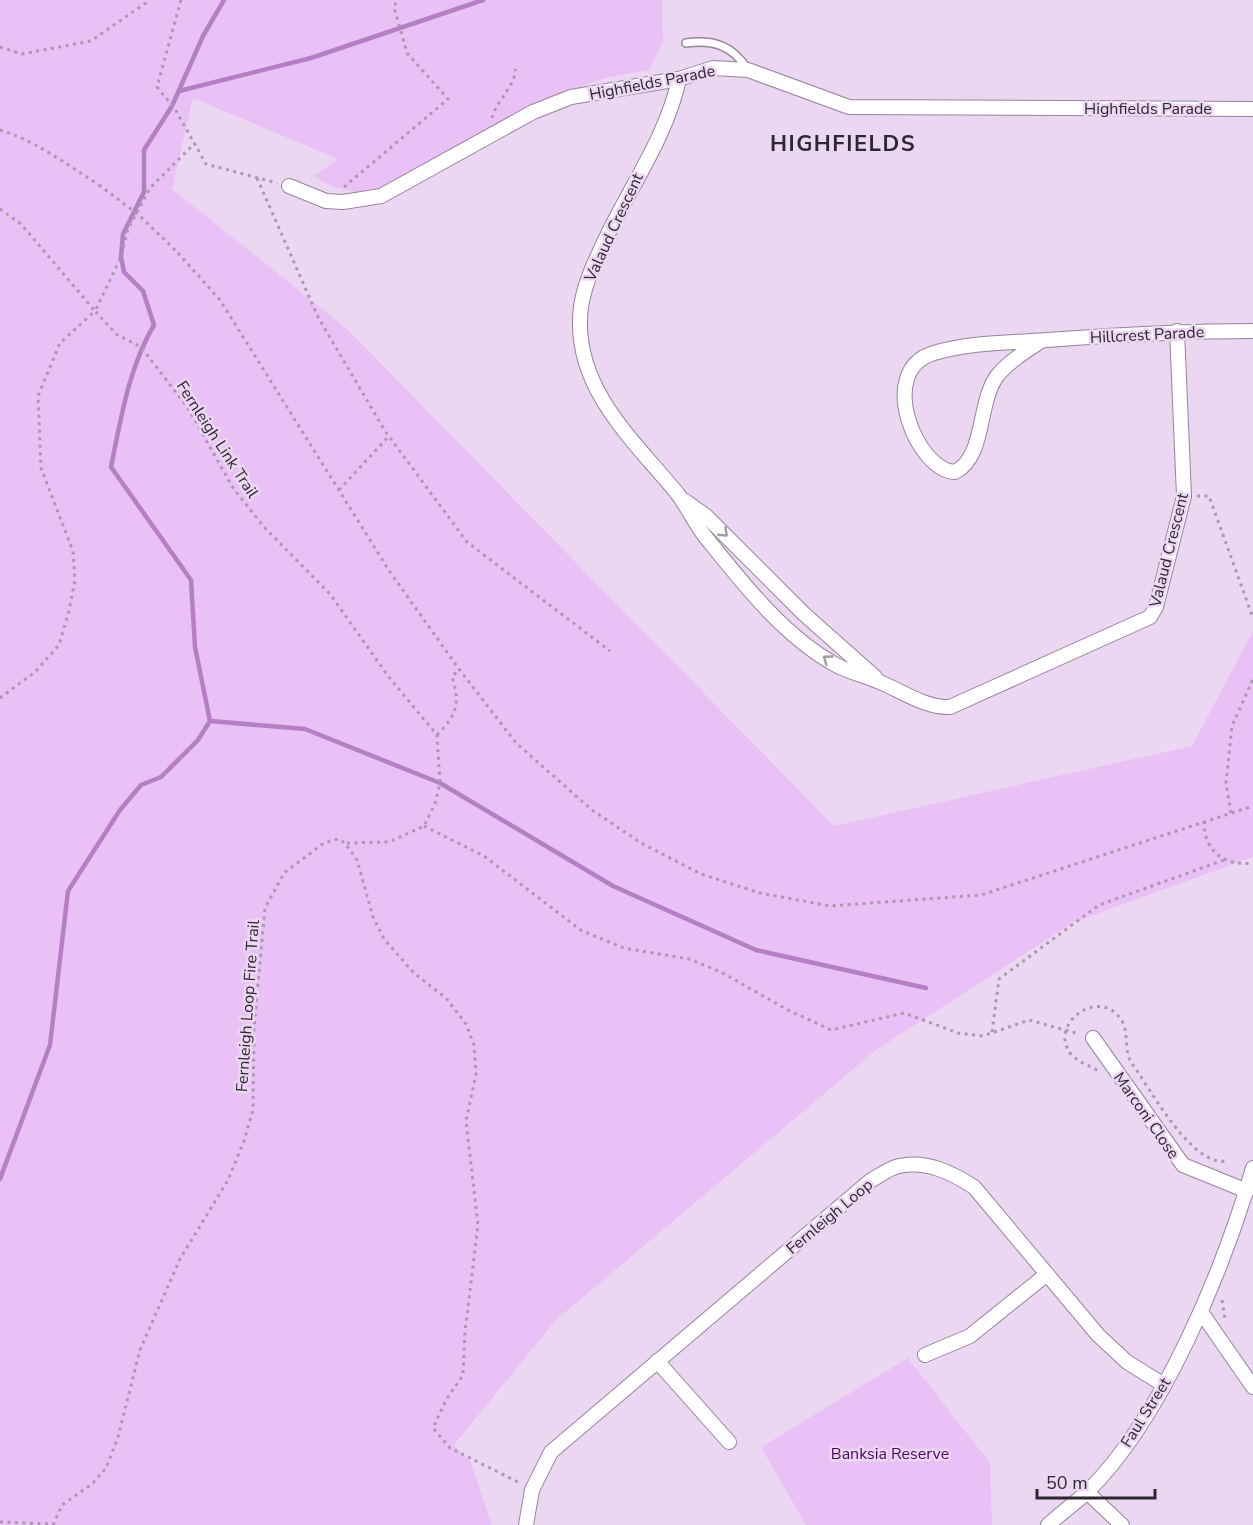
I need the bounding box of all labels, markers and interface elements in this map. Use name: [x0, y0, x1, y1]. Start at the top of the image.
street label: Highfields Parade: [587, 60, 717, 106]
street label: Highfields Parade: [1084, 98, 1212, 120]
district label: HIGHFIELDS: [770, 129, 916, 159]
street label: Valaud Crescent: [579, 169, 649, 286]
street label: Hillcrest Parade: [1089, 321, 1205, 349]
street label: Fernleigh Link Trail: [171, 377, 264, 503]
street label: Valaud Crescent: [1144, 490, 1194, 611]
one-way arrow: [717, 526, 728, 537]
one-way arrow: [823, 655, 834, 666]
street label: Fernleigh Loop Fire Trail: [231, 919, 265, 1093]
street label: Marconi Close: [1108, 1068, 1184, 1163]
street label: Fernleigh Loop: [782, 1174, 878, 1260]
street label: Faul Street: [1116, 1373, 1176, 1452]
park label: Banksia Reserve: [831, 1443, 949, 1465]
scale bar: [1037, 1462, 1156, 1500]
text: 50 m: [1046, 1471, 1088, 1495]

